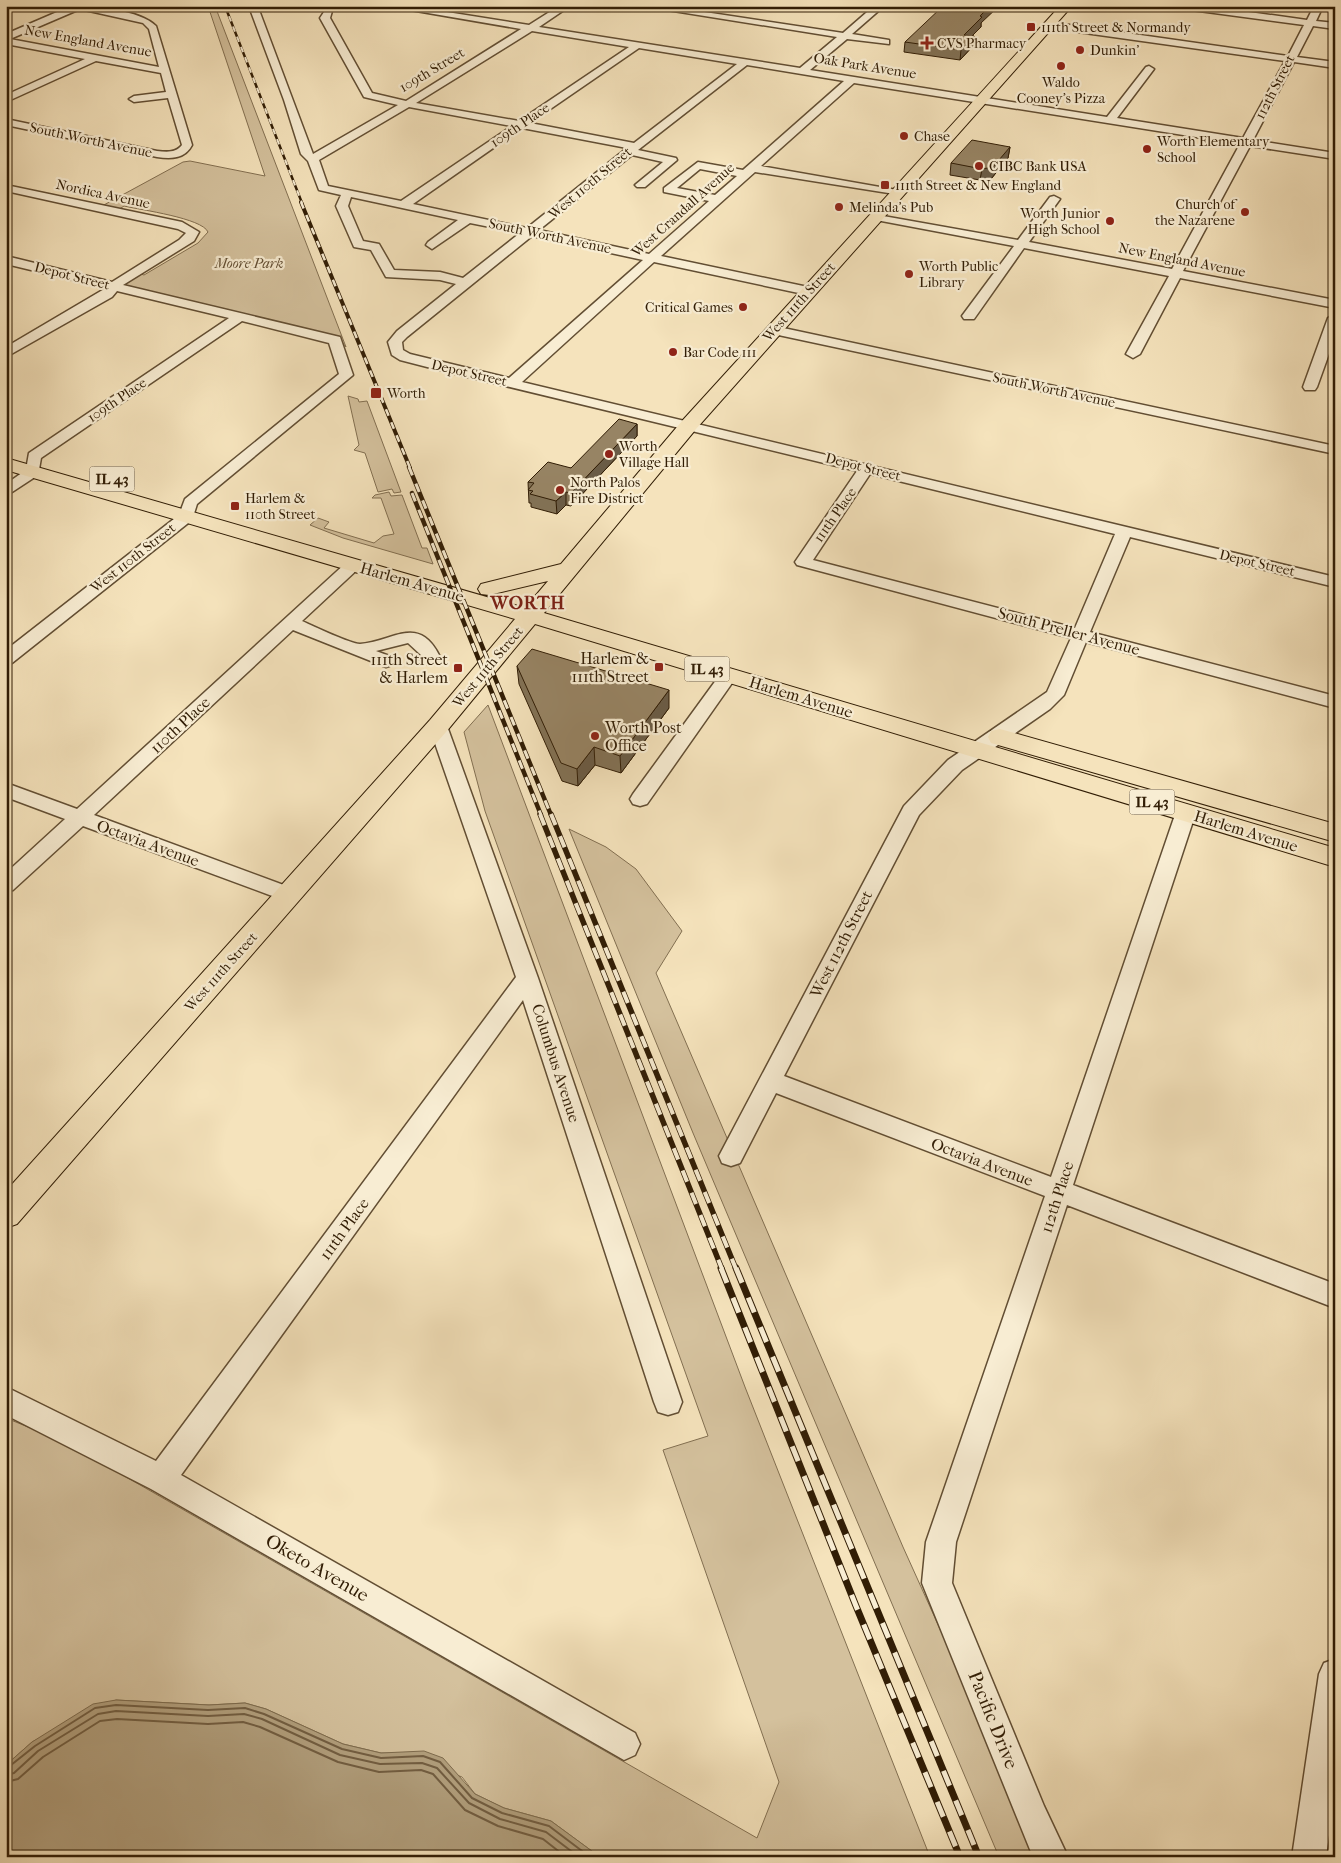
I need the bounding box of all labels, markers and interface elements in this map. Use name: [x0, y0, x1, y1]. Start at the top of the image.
place label: 111th Street & Normandy: [1041, 19, 1191, 36]
street label: New England Avenue: [23, 21, 153, 61]
marker: 111th Street & Normandy: [1025, 21, 1037, 33]
place label: CVS Pharmacy: [937, 35, 1027, 52]
marker: CVS Pharmacy: [921, 37, 933, 49]
place label: Dunkin': [1090, 42, 1139, 59]
street label: 109th Street: [396, 44, 468, 96]
marker: Dunkin': [1074, 44, 1086, 56]
street label: Oak Park Avenue: [812, 49, 918, 83]
street label: 112th Street: [1252, 52, 1298, 122]
marker: Waldo Cooney's Pizza: [1055, 60, 1067, 72]
place label: Waldo Cooney's Pizza: [1017, 74, 1106, 107]
street label: 109th Place: [487, 99, 553, 151]
street label: South Worth Avenue: [28, 119, 154, 161]
place label: Chase: [914, 128, 950, 145]
marker: Chase: [898, 130, 910, 142]
place label: Worth Elementary School: [1156, 133, 1270, 166]
street label: West 110th Street: [544, 143, 635, 223]
marker: Worth Elementary School: [1141, 143, 1153, 155]
place label: CIBC Bank USA: [989, 158, 1087, 175]
street label: West Crandall Avenue: [627, 159, 738, 261]
marker: CIBC Bank USA: [973, 160, 985, 172]
street label: Nordica Avenue: [54, 176, 152, 212]
place label: 111th Street & New England: [895, 177, 1061, 194]
marker: 111th Street & New England: [879, 179, 891, 191]
place label: Church of the Nazarene: [1155, 196, 1238, 229]
place label: Melinda's Pub: [849, 199, 933, 216]
marker: Melinda's Pub: [833, 201, 845, 213]
place label: Worth Junior High School: [1019, 205, 1100, 238]
marker: Church of the Nazarene: [1239, 206, 1251, 218]
street label: South Worth Avenue: [487, 215, 613, 257]
marker: Worth Junior High School: [1104, 215, 1116, 227]
street label: New England Avenue: [1117, 239, 1247, 281]
park label: Moore Park: [214, 255, 283, 272]
street label: Depot Street: [32, 258, 112, 294]
place label: Worth Public Library: [918, 258, 998, 291]
street label: West 111th Street: [758, 259, 839, 346]
marker: Worth Public Library: [903, 268, 915, 280]
place label: Critical Games: [645, 299, 733, 316]
marker: Critical Games: [737, 301, 749, 313]
place label: Bar Code 111: [683, 344, 757, 361]
marker: Bar Code 111: [667, 346, 679, 358]
street label: Depot Street: [429, 356, 509, 390]
street label: South Worth Avenue: [991, 369, 1117, 411]
street label: 109th Place: [84, 374, 150, 426]
place label: Worth: [386, 385, 426, 402]
marker: Worth: [369, 386, 383, 400]
place label: Worth Village Hall: [618, 438, 689, 471]
marker: Worth Village Hall: [603, 448, 615, 460]
street label: Depot Street: [823, 449, 903, 485]
road number: IL 43: [90, 466, 134, 492]
place label: North Palos Fire District: [570, 474, 644, 507]
marker: North Palos Fire District: [554, 484, 566, 496]
street label: 111th Place: [810, 484, 860, 546]
place label: Harlem & 110th Street: [245, 490, 315, 523]
marker: Harlem & 110th Street: [229, 500, 241, 512]
street label: West 110th Street: [86, 519, 179, 597]
street label: Depot Street: [1217, 546, 1297, 580]
street label: Harlem Avenue: [358, 558, 466, 606]
district label: WORTH: [489, 593, 566, 614]
street label: South Preller Avenue: [996, 603, 1142, 659]
street label: West 111th Street: [448, 623, 527, 712]
place label: Harlem & 111th Street: [572, 649, 649, 686]
place label: 111th Street & Harlem: [371, 650, 449, 687]
road number: IL 43: [684, 656, 730, 682]
marker: Harlem & 111th Street: [653, 661, 665, 673]
marker: 111th Street & Harlem: [452, 662, 464, 674]
street label: Harlem Avenue: [747, 672, 855, 722]
street label: 110th Place: [146, 693, 214, 757]
place label: Worth Post Office: [604, 718, 682, 755]
marker: Worth Post Office: [589, 730, 601, 742]
road number: IL 43: [1130, 790, 1174, 814]
street label: Harlem Avenue: [1192, 806, 1300, 856]
street label: Octavia Avenue: [94, 816, 202, 870]
street label: West 112th Street: [805, 887, 876, 1002]
street label: West 111th Street: [180, 929, 261, 1016]
street label: Columbus Avenue: [528, 1001, 584, 1125]
street label: Octavia Avenue: [928, 1134, 1036, 1190]
street label: 112th Place: [1036, 1159, 1078, 1235]
street label: 111th Place: [315, 1194, 373, 1264]
street label: Oketo Avenue: [261, 1530, 373, 1606]
street label: Pacific Drive: [963, 1668, 1023, 1772]

